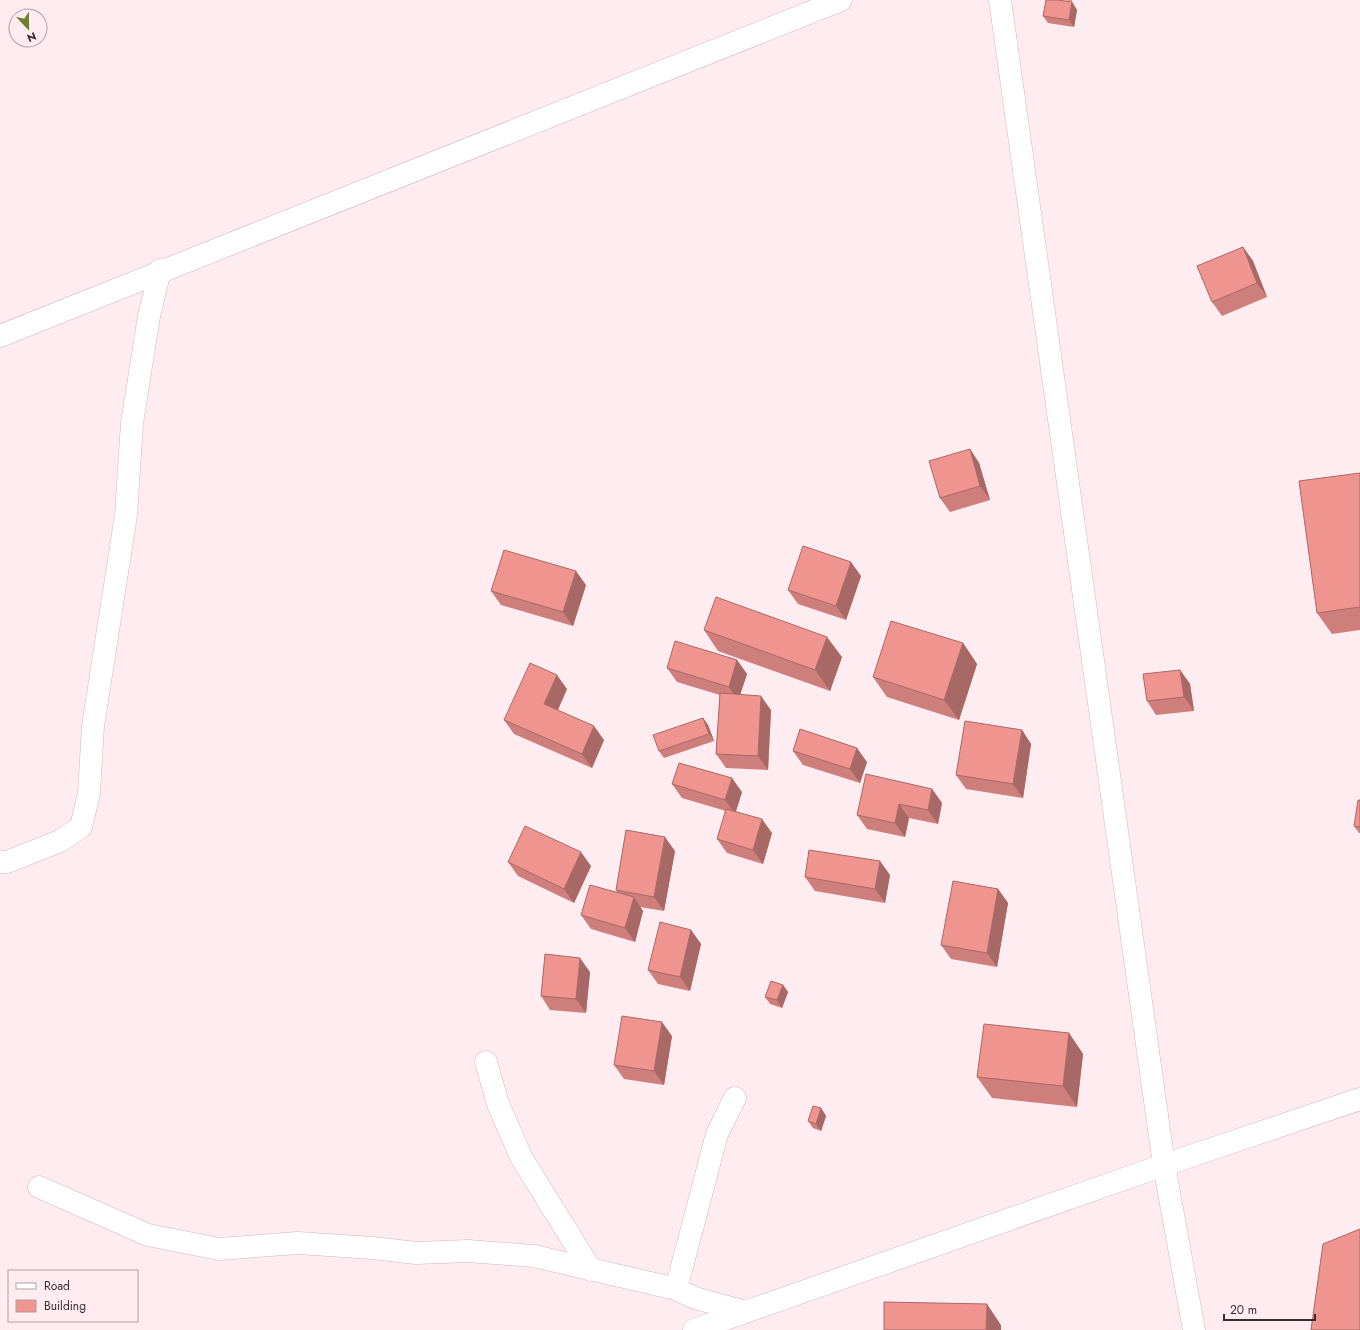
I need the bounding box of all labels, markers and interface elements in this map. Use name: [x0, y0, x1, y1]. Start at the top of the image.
north arrow: [8, 8, 48, 48]
text: N: [25, 28, 39, 46]
legend: [8, 1270, 138, 1322]
text: Road: [44, 1277, 70, 1295]
scale bar: [1224, 1296, 1315, 1322]
text: Building: [44, 1297, 86, 1315]
text: 20 m: [1230, 1301, 1257, 1319]

